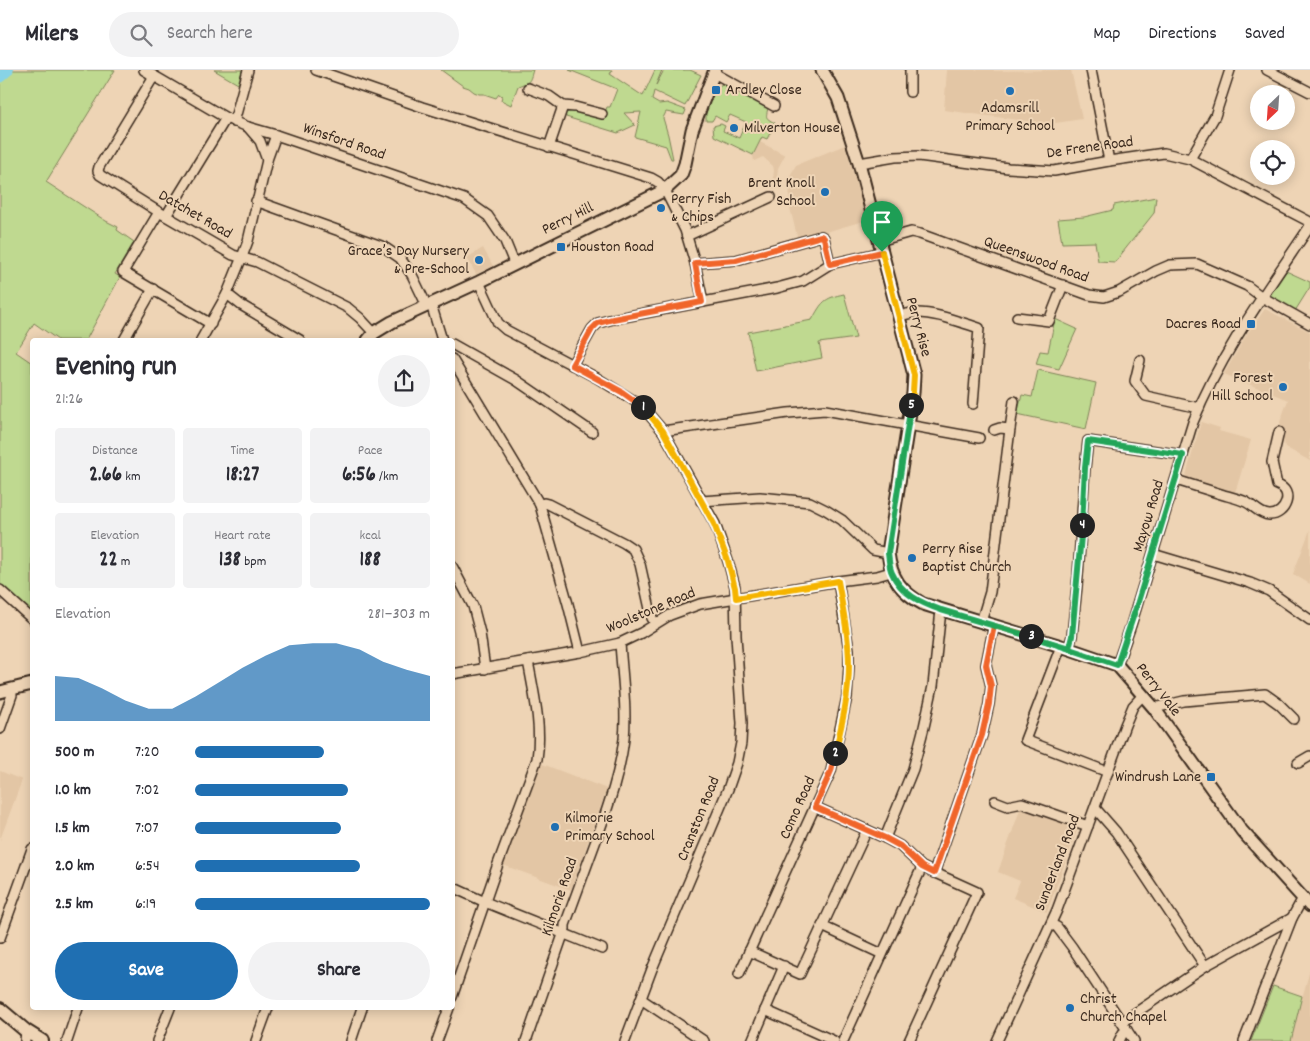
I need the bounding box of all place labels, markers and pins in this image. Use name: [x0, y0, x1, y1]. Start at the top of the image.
place label: Ardley Close: [726, 79, 802, 102]
marker: Ardley Close: [710, 84, 722, 96]
marker: Adamsrill Primary School: [1004, 85, 1016, 97]
place label: Adamsrill Primary School: [965, 97, 1055, 138]
place label: Milverton House: [744, 117, 840, 140]
marker: Milverton House: [728, 122, 740, 134]
place label: Brent Knoll School: [748, 172, 815, 213]
marker: Brent Knoll School: [819, 186, 831, 198]
place label: Perry Fish & Chips: [671, 188, 731, 229]
pin: [861, 201, 903, 252]
marker: Perry Fish & Chips: [655, 202, 667, 214]
place label: Houston Road: [571, 236, 654, 259]
place label: Grace’s Day Nursery & Pre-School: [348, 240, 470, 281]
marker: Houston Road: [555, 241, 567, 253]
marker: Grace’s Day Nursery & Pre-School: [473, 254, 485, 266]
place label: Dacres Road: [1166, 313, 1241, 336]
marker: Dacres Road: [1245, 318, 1257, 330]
place label: Forest Hill School: [1212, 367, 1273, 408]
marker: Forest Hill School: [1277, 381, 1289, 393]
pin: 5: [898, 392, 924, 418]
pin: 1: [630, 394, 656, 420]
pin: 4: [1070, 512, 1094, 538]
place label: Perry Rise Baptist Church: [922, 538, 1011, 579]
marker: Perry Rise Baptist Church: [906, 552, 918, 564]
pin: 3: [1018, 624, 1044, 648]
pin: 2: [822, 740, 848, 766]
place label: Windrush Lane: [1115, 766, 1201, 789]
marker: Windrush Lane: [1205, 771, 1217, 783]
place label: Kilmorie Primary School: [565, 807, 655, 848]
marker: Kilmorie Primary School: [549, 821, 561, 833]
place label: Christ Church Chapel: [1080, 988, 1167, 1029]
marker: Christ Church Chapel: [1064, 1002, 1076, 1014]

